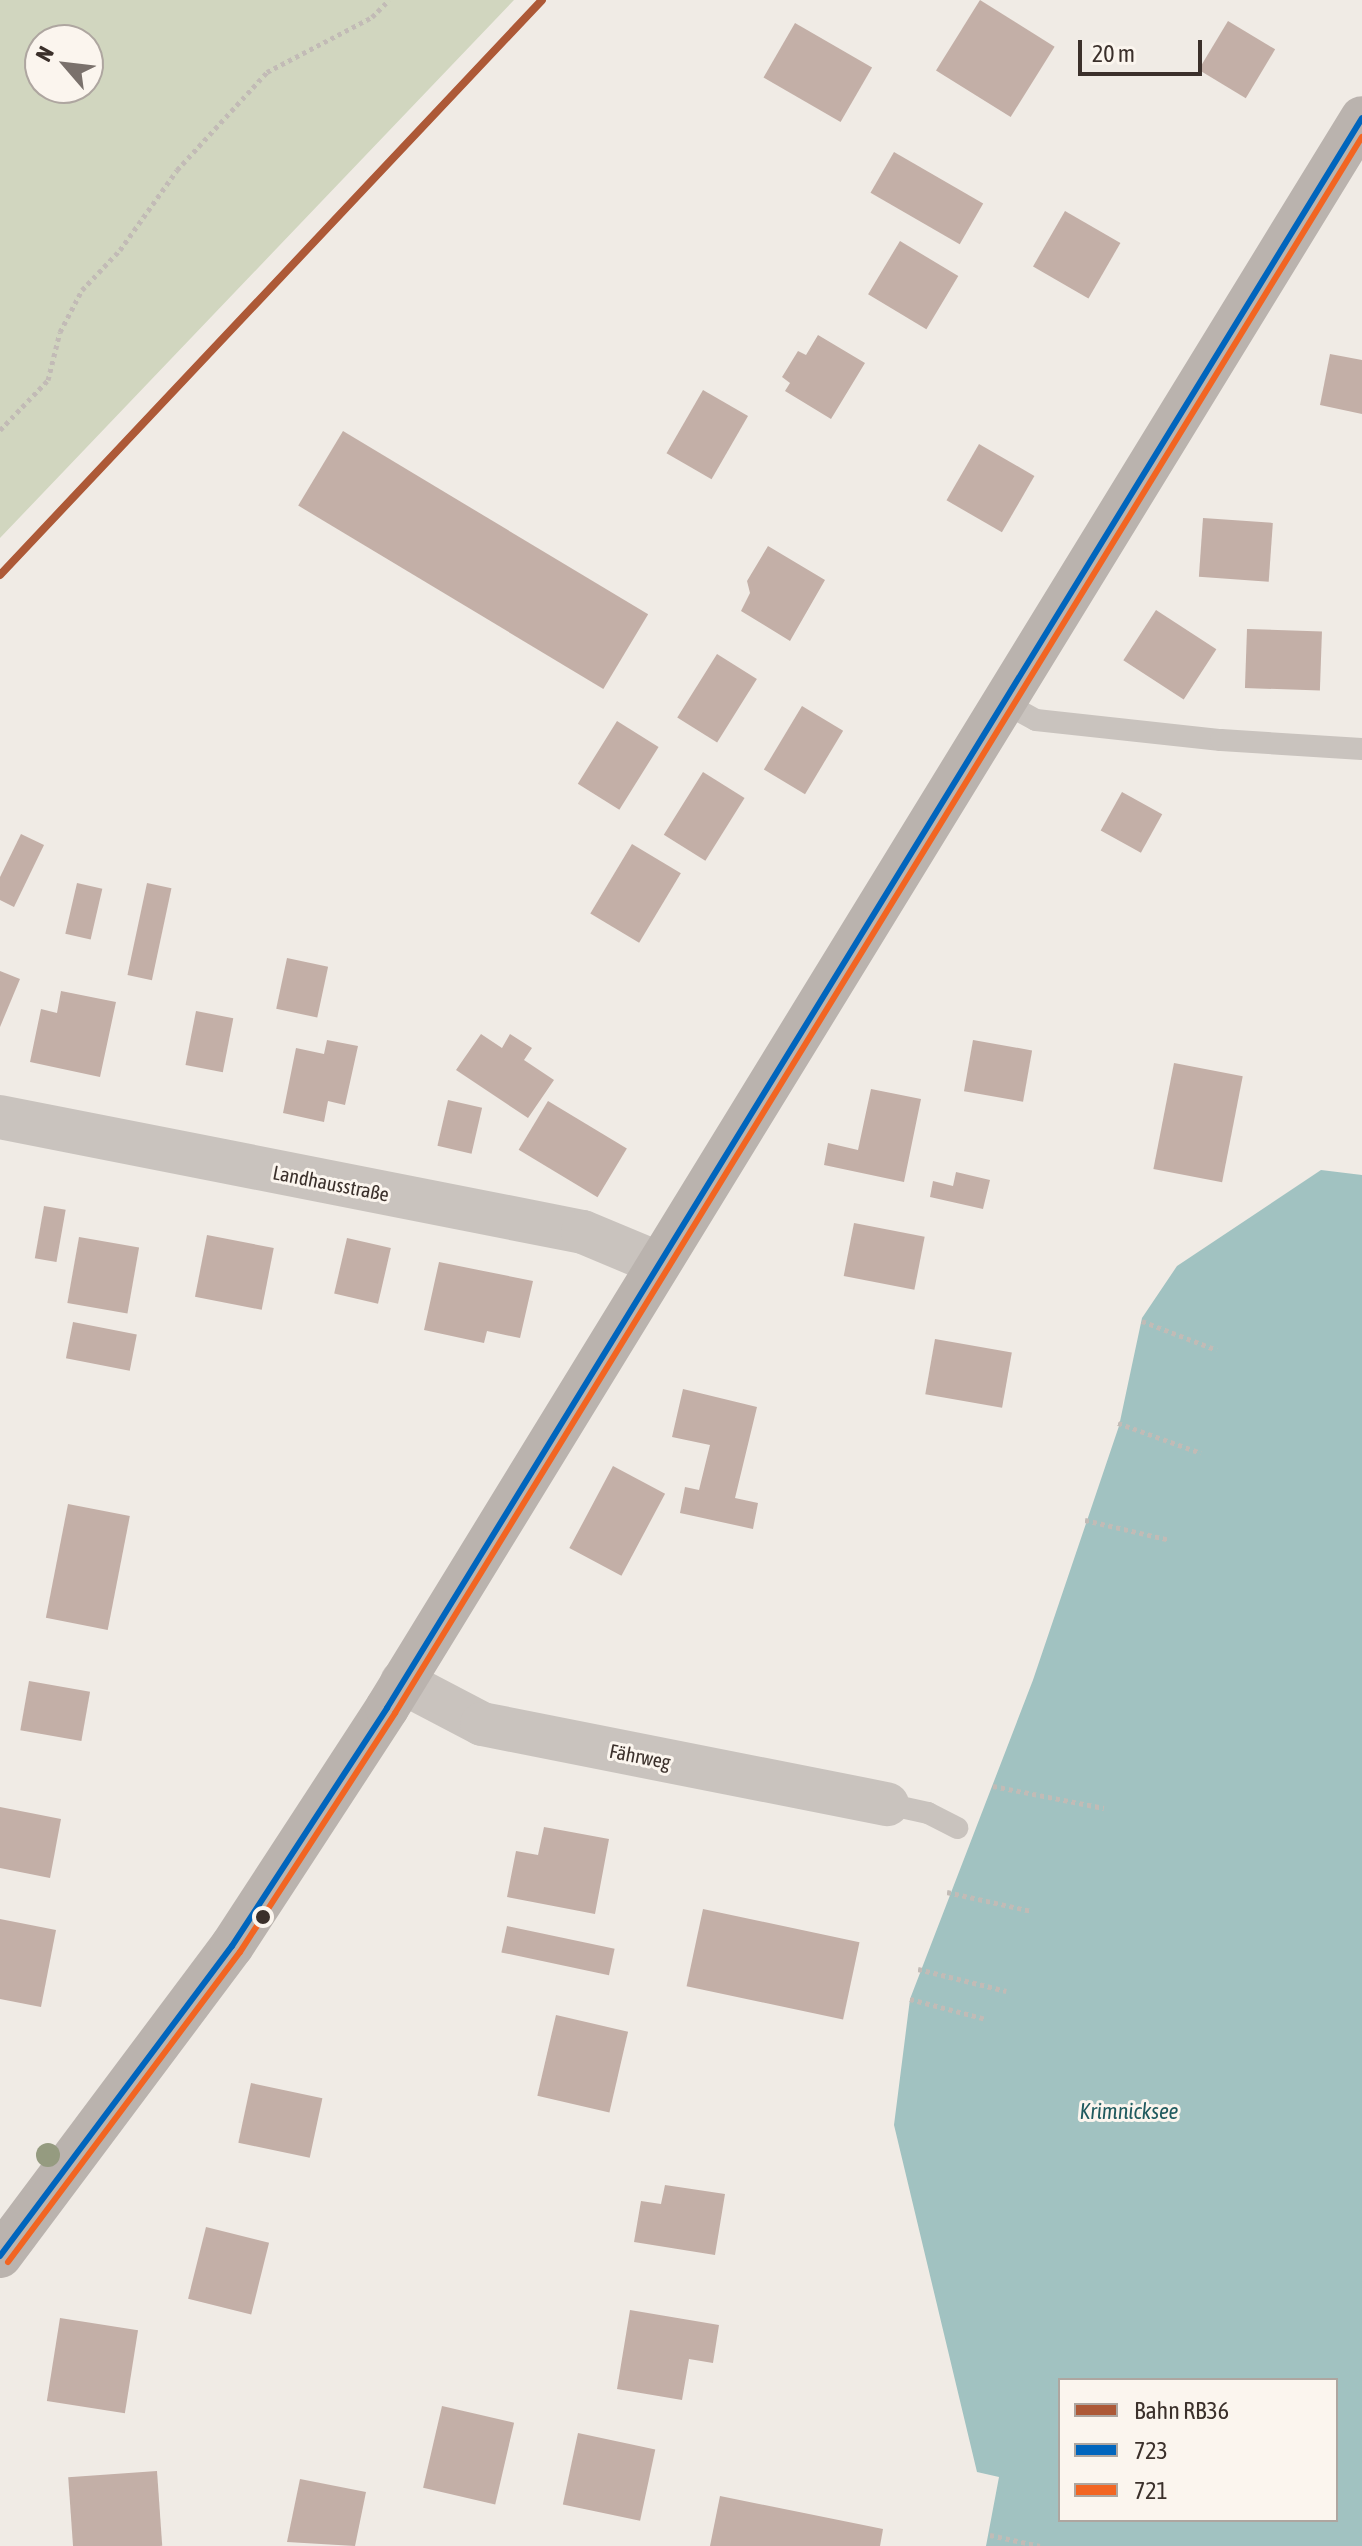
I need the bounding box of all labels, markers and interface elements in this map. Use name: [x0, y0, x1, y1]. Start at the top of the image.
north arrow: [24, 24, 104, 104]
scale bar: [1082, 24, 1206, 74]
text: 20 m: [1092, 40, 1135, 67]
text: N: [30, 42, 59, 66]
street label: Landhausstraße: [271, 1160, 391, 1206]
street label: Fährweg: [607, 1738, 673, 1774]
unlabelled marker: [255, 1909, 271, 1925]
water label: Krimnicksee: [1079, 2099, 1179, 2125]
legend: [1058, 2378, 1338, 2522]
text: Bahn RB36: [1134, 2397, 1229, 2424]
text: 723: [1134, 2437, 1168, 2464]
text: 721: [1134, 2477, 1168, 2504]

